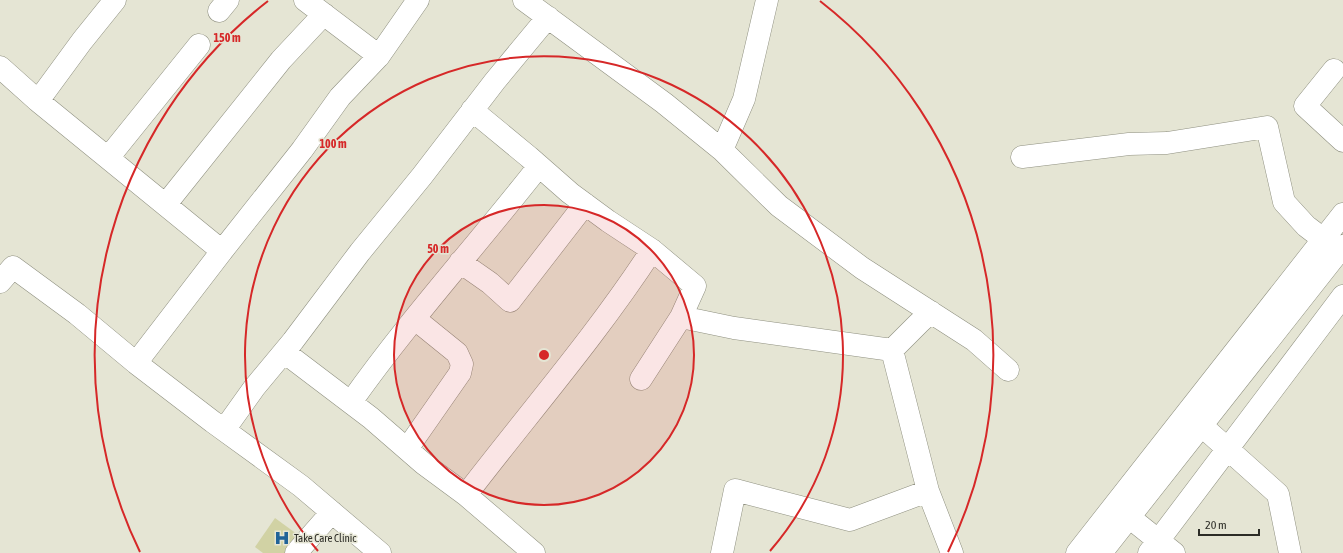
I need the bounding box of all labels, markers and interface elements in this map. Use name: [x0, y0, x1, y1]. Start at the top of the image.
text: 150 m: [213, 31, 241, 45]
text: 100 m: [319, 137, 347, 151]
text: 50 m: [427, 242, 449, 256]
centre of rings: [537, 348, 551, 362]
scale bar: [1199, 511, 1259, 537]
text: 20 m: [1205, 518, 1227, 532]
hospital icon: Take Care Clinic: [273, 529, 291, 547]
place label: Take Care Clinic: [294, 532, 357, 544]

